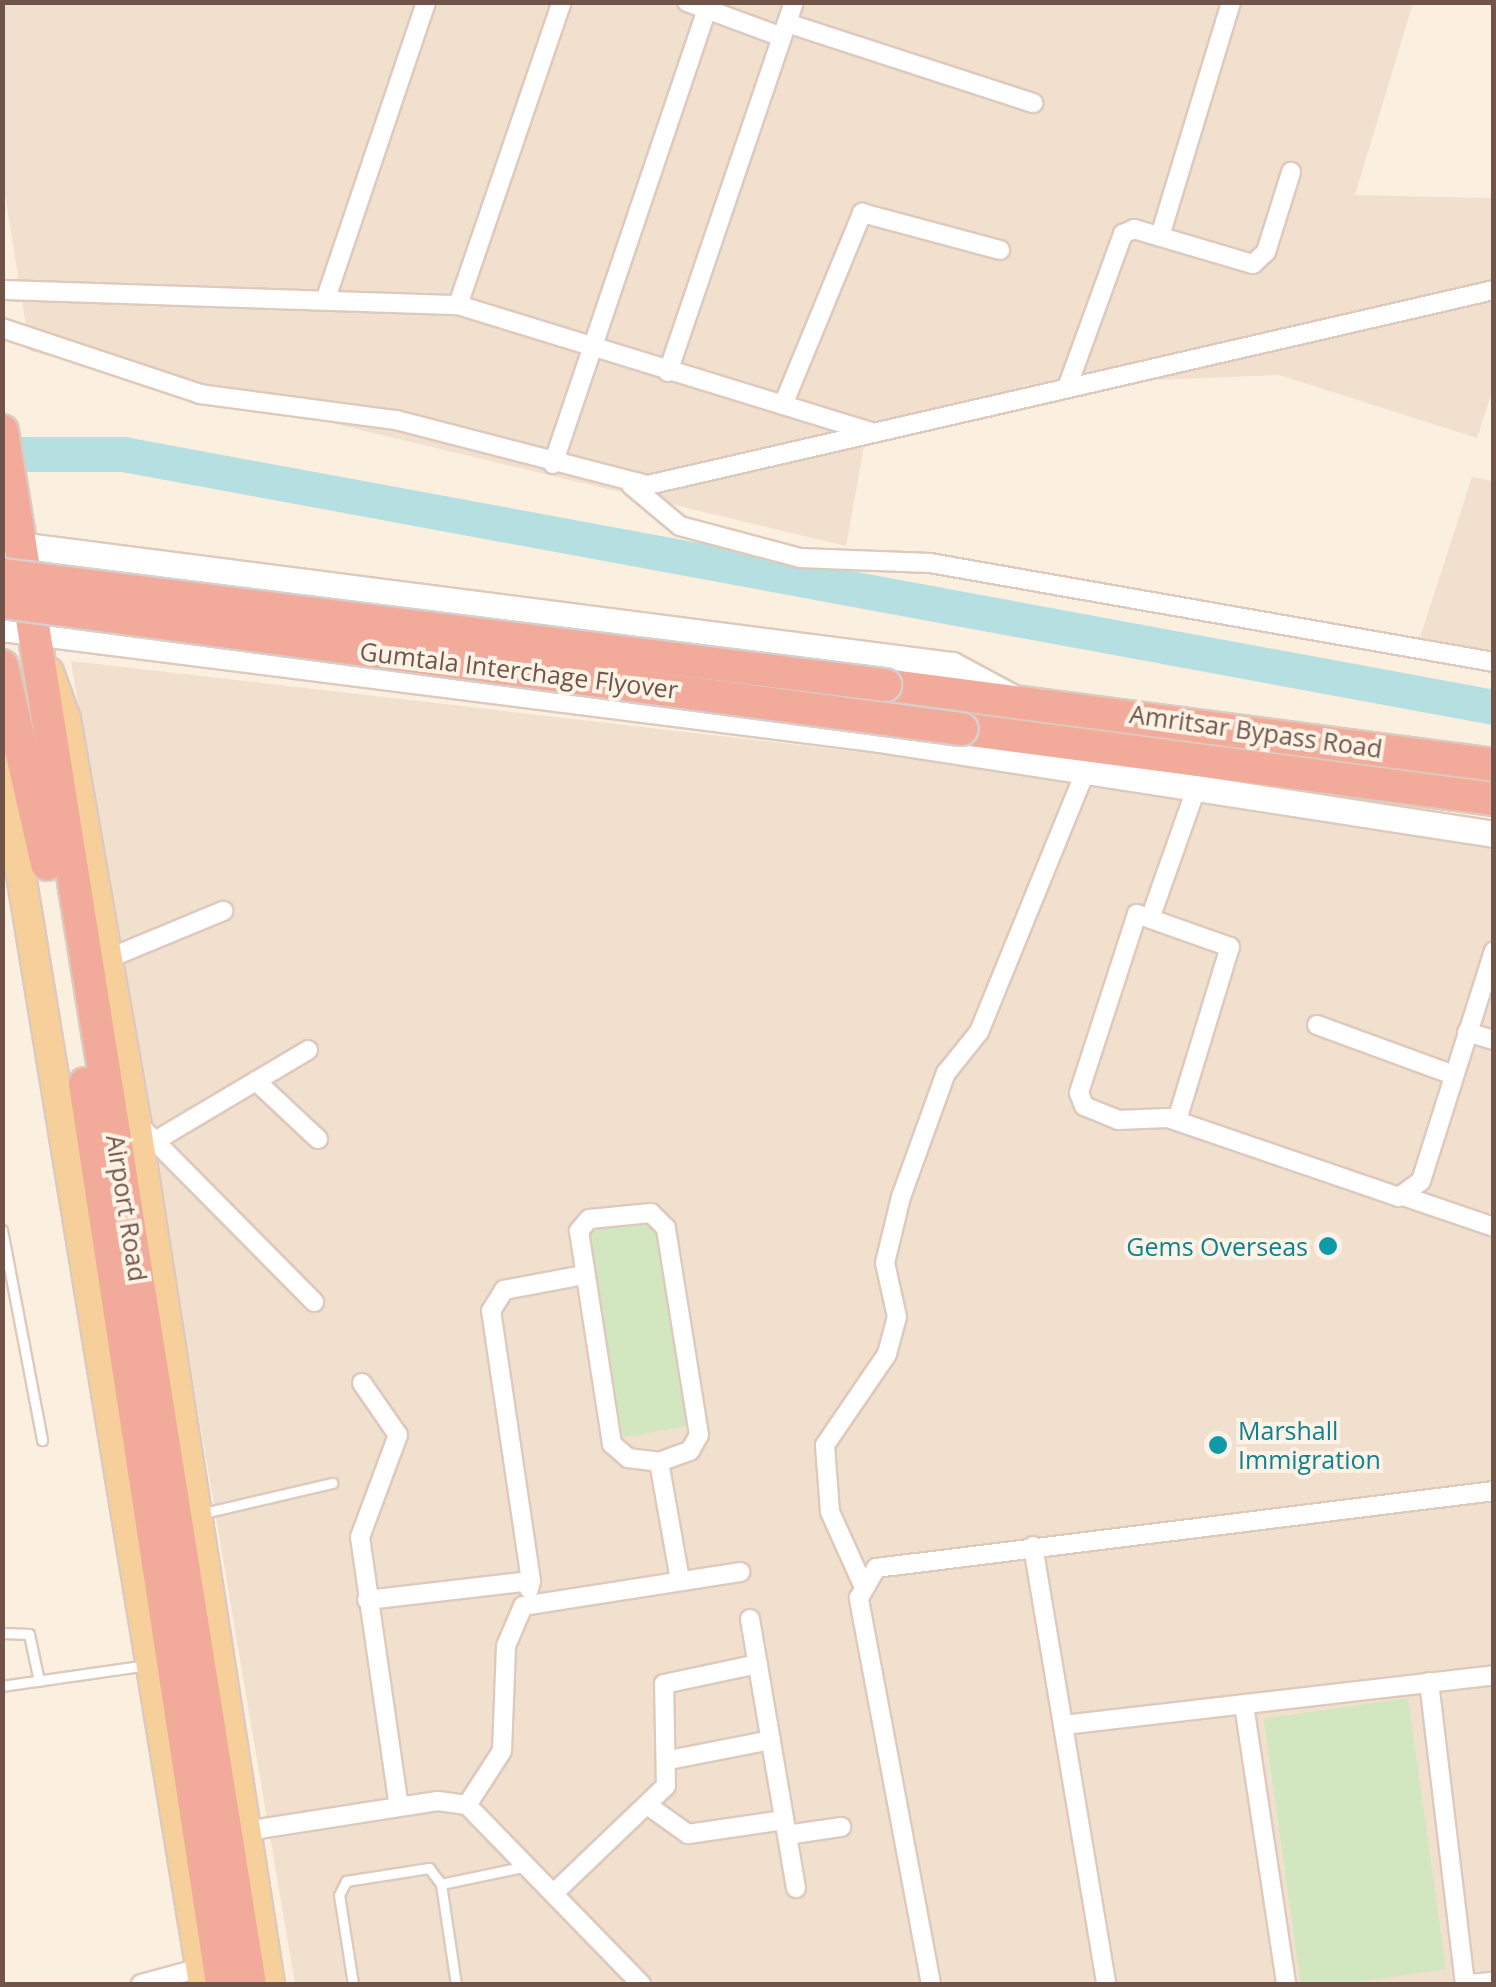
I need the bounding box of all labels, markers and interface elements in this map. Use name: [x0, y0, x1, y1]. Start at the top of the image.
street label: Gumtala Interchage Flyover: [358, 636, 680, 704]
street label: Amritsar Bypass Road: [1128, 698, 1384, 764]
street label: Airport Road: [101, 1133, 153, 1283]
place label: Gems Overseas: [1126, 1231, 1308, 1261]
marker: Gems Overseas: [1317, 1235, 1339, 1257]
place label: Marshall Immigration: [1238, 1416, 1381, 1475]
marker: Marshall Immigration: [1207, 1434, 1229, 1456]

